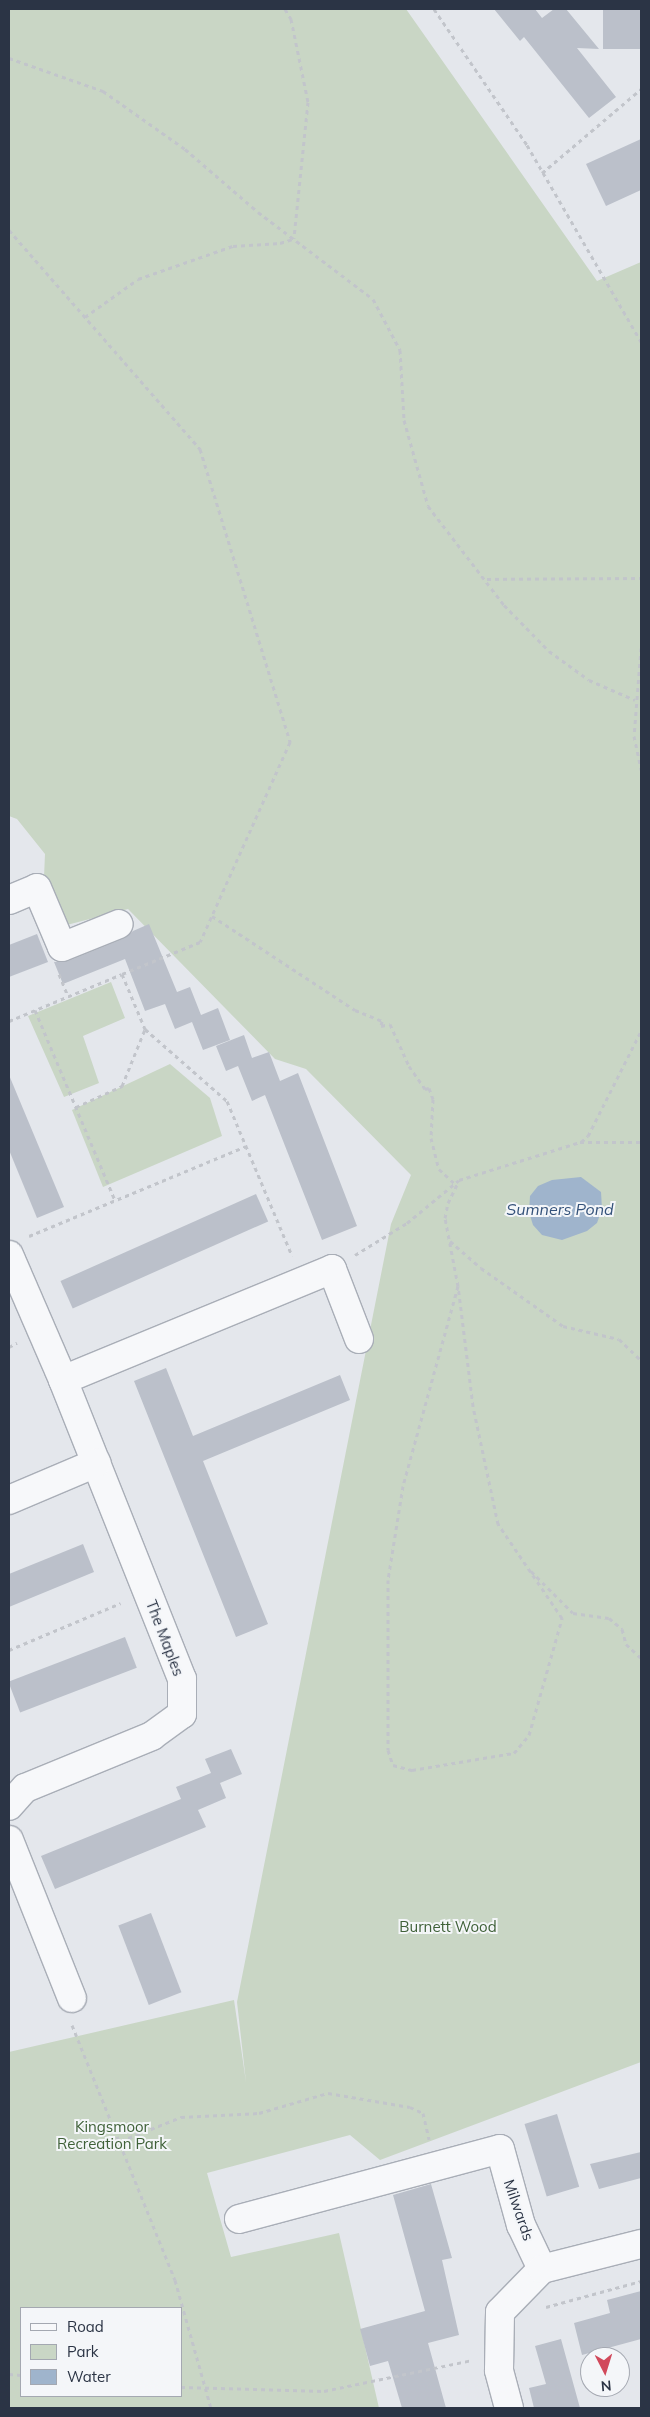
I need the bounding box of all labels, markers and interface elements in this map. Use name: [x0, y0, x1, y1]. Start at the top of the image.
water label: Sumners Pond: [506, 1199, 614, 1219]
street label: The Maples: [142, 1597, 188, 1679]
park label: Burnett Wood: [399, 1918, 497, 1936]
park label: Kingsmoor Recreation Park: [57, 2117, 167, 2152]
street label: Milwards: [500, 2177, 538, 2243]
legend: [20, 2307, 182, 2397]
text: Road: [67, 2317, 104, 2336]
text: Park: [67, 2342, 99, 2361]
north arrow: [580, 2347, 630, 2397]
text: Water: [67, 2367, 111, 2386]
text: N: [600, 2377, 612, 2395]

